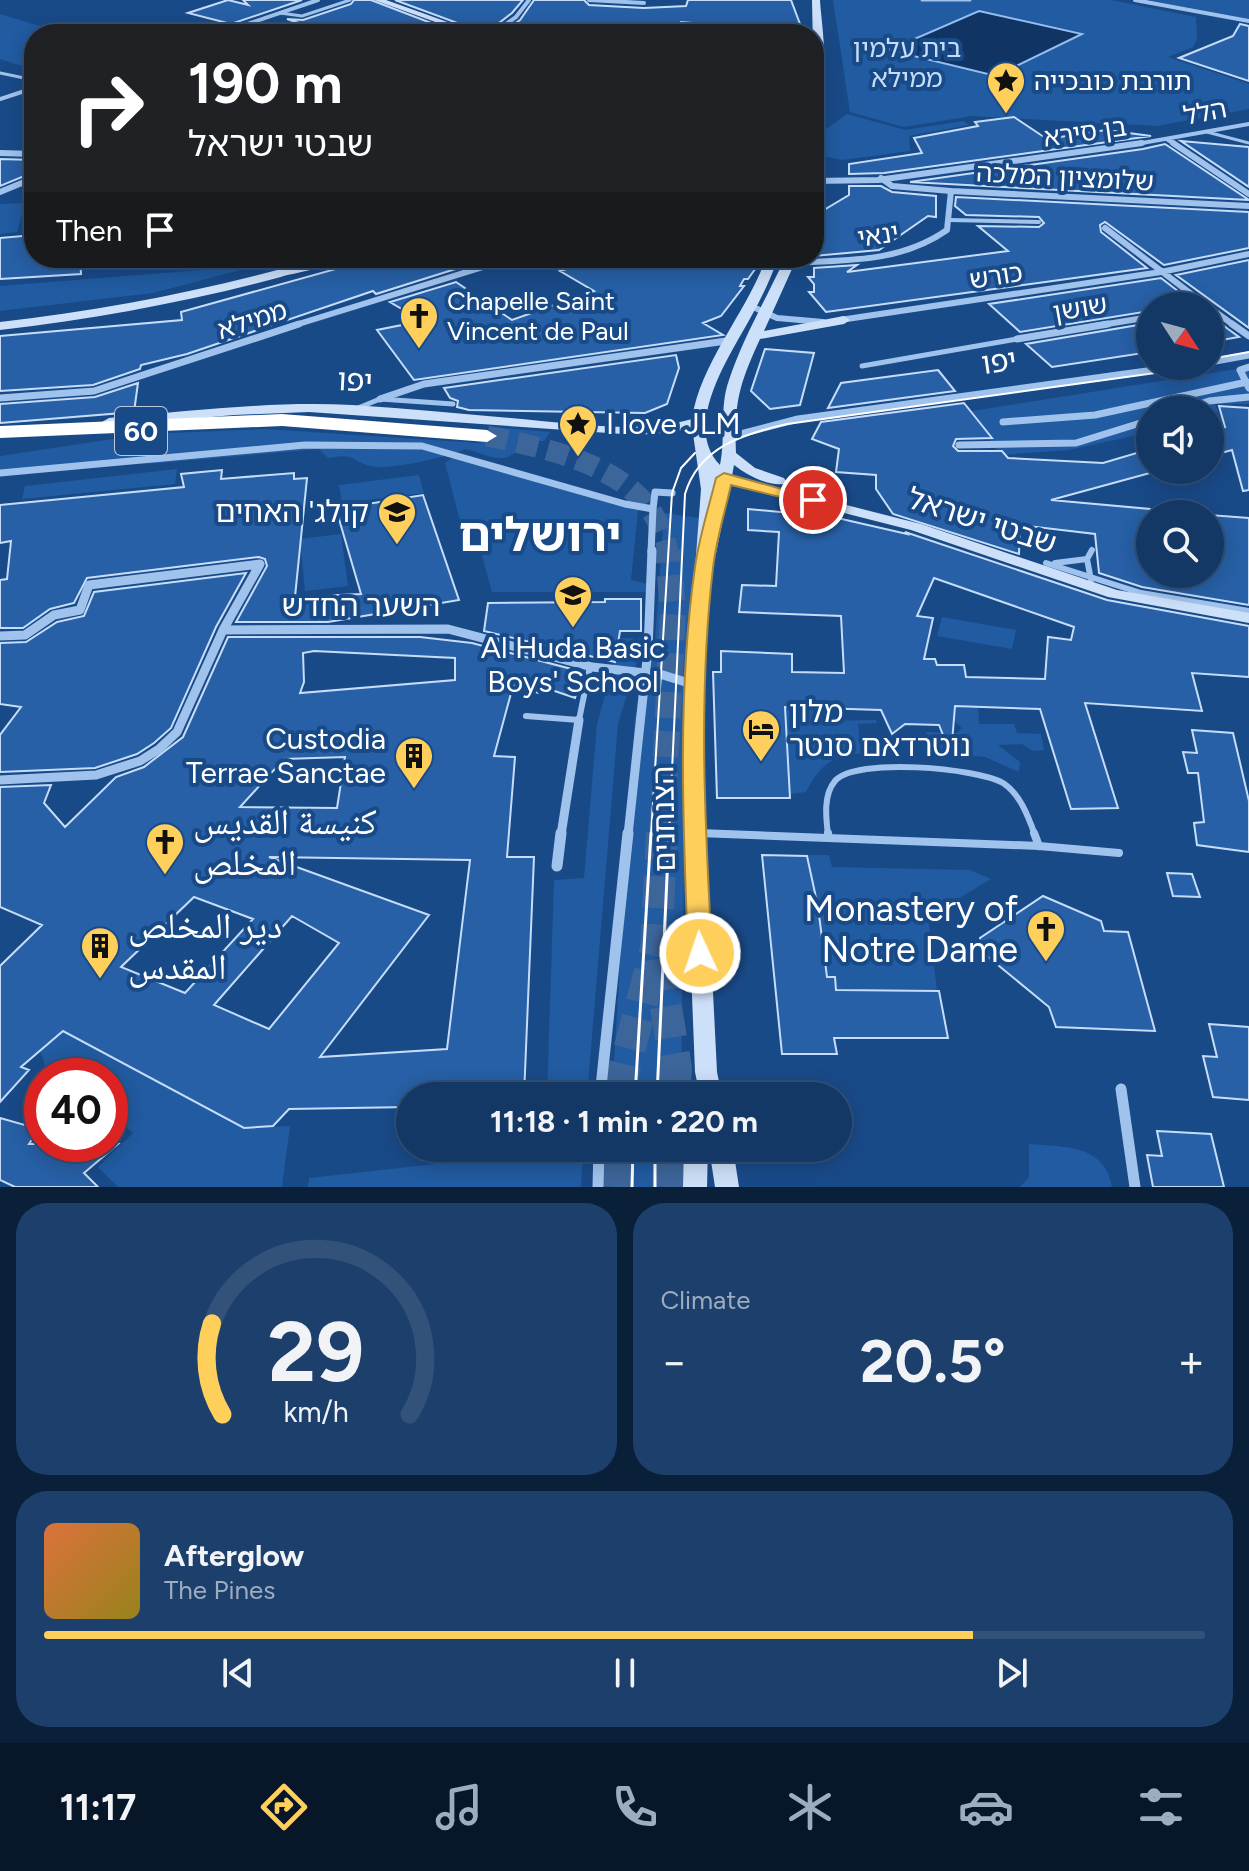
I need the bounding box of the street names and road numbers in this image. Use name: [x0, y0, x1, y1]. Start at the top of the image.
street label: הלל: [1181, 92, 1229, 132]
street label: בן סירא: [1041, 110, 1129, 154]
street label: שלומציון המלכה: [975, 156, 1155, 198]
street label: ינאי: [855, 216, 901, 254]
street label: כורש: [967, 256, 1025, 296]
street label: שושן: [1050, 288, 1110, 328]
street label: ממילא: [213, 294, 291, 346]
street label: יפו: [979, 341, 1019, 382]
street label: יפו: [336, 361, 374, 400]
road number: 60: [115, 407, 167, 455]
street label: שבטי ישראל: [903, 479, 1061, 562]
street label: השער החדש: [282, 587, 440, 624]
street label: הצנחנים: [644, 766, 683, 872]

